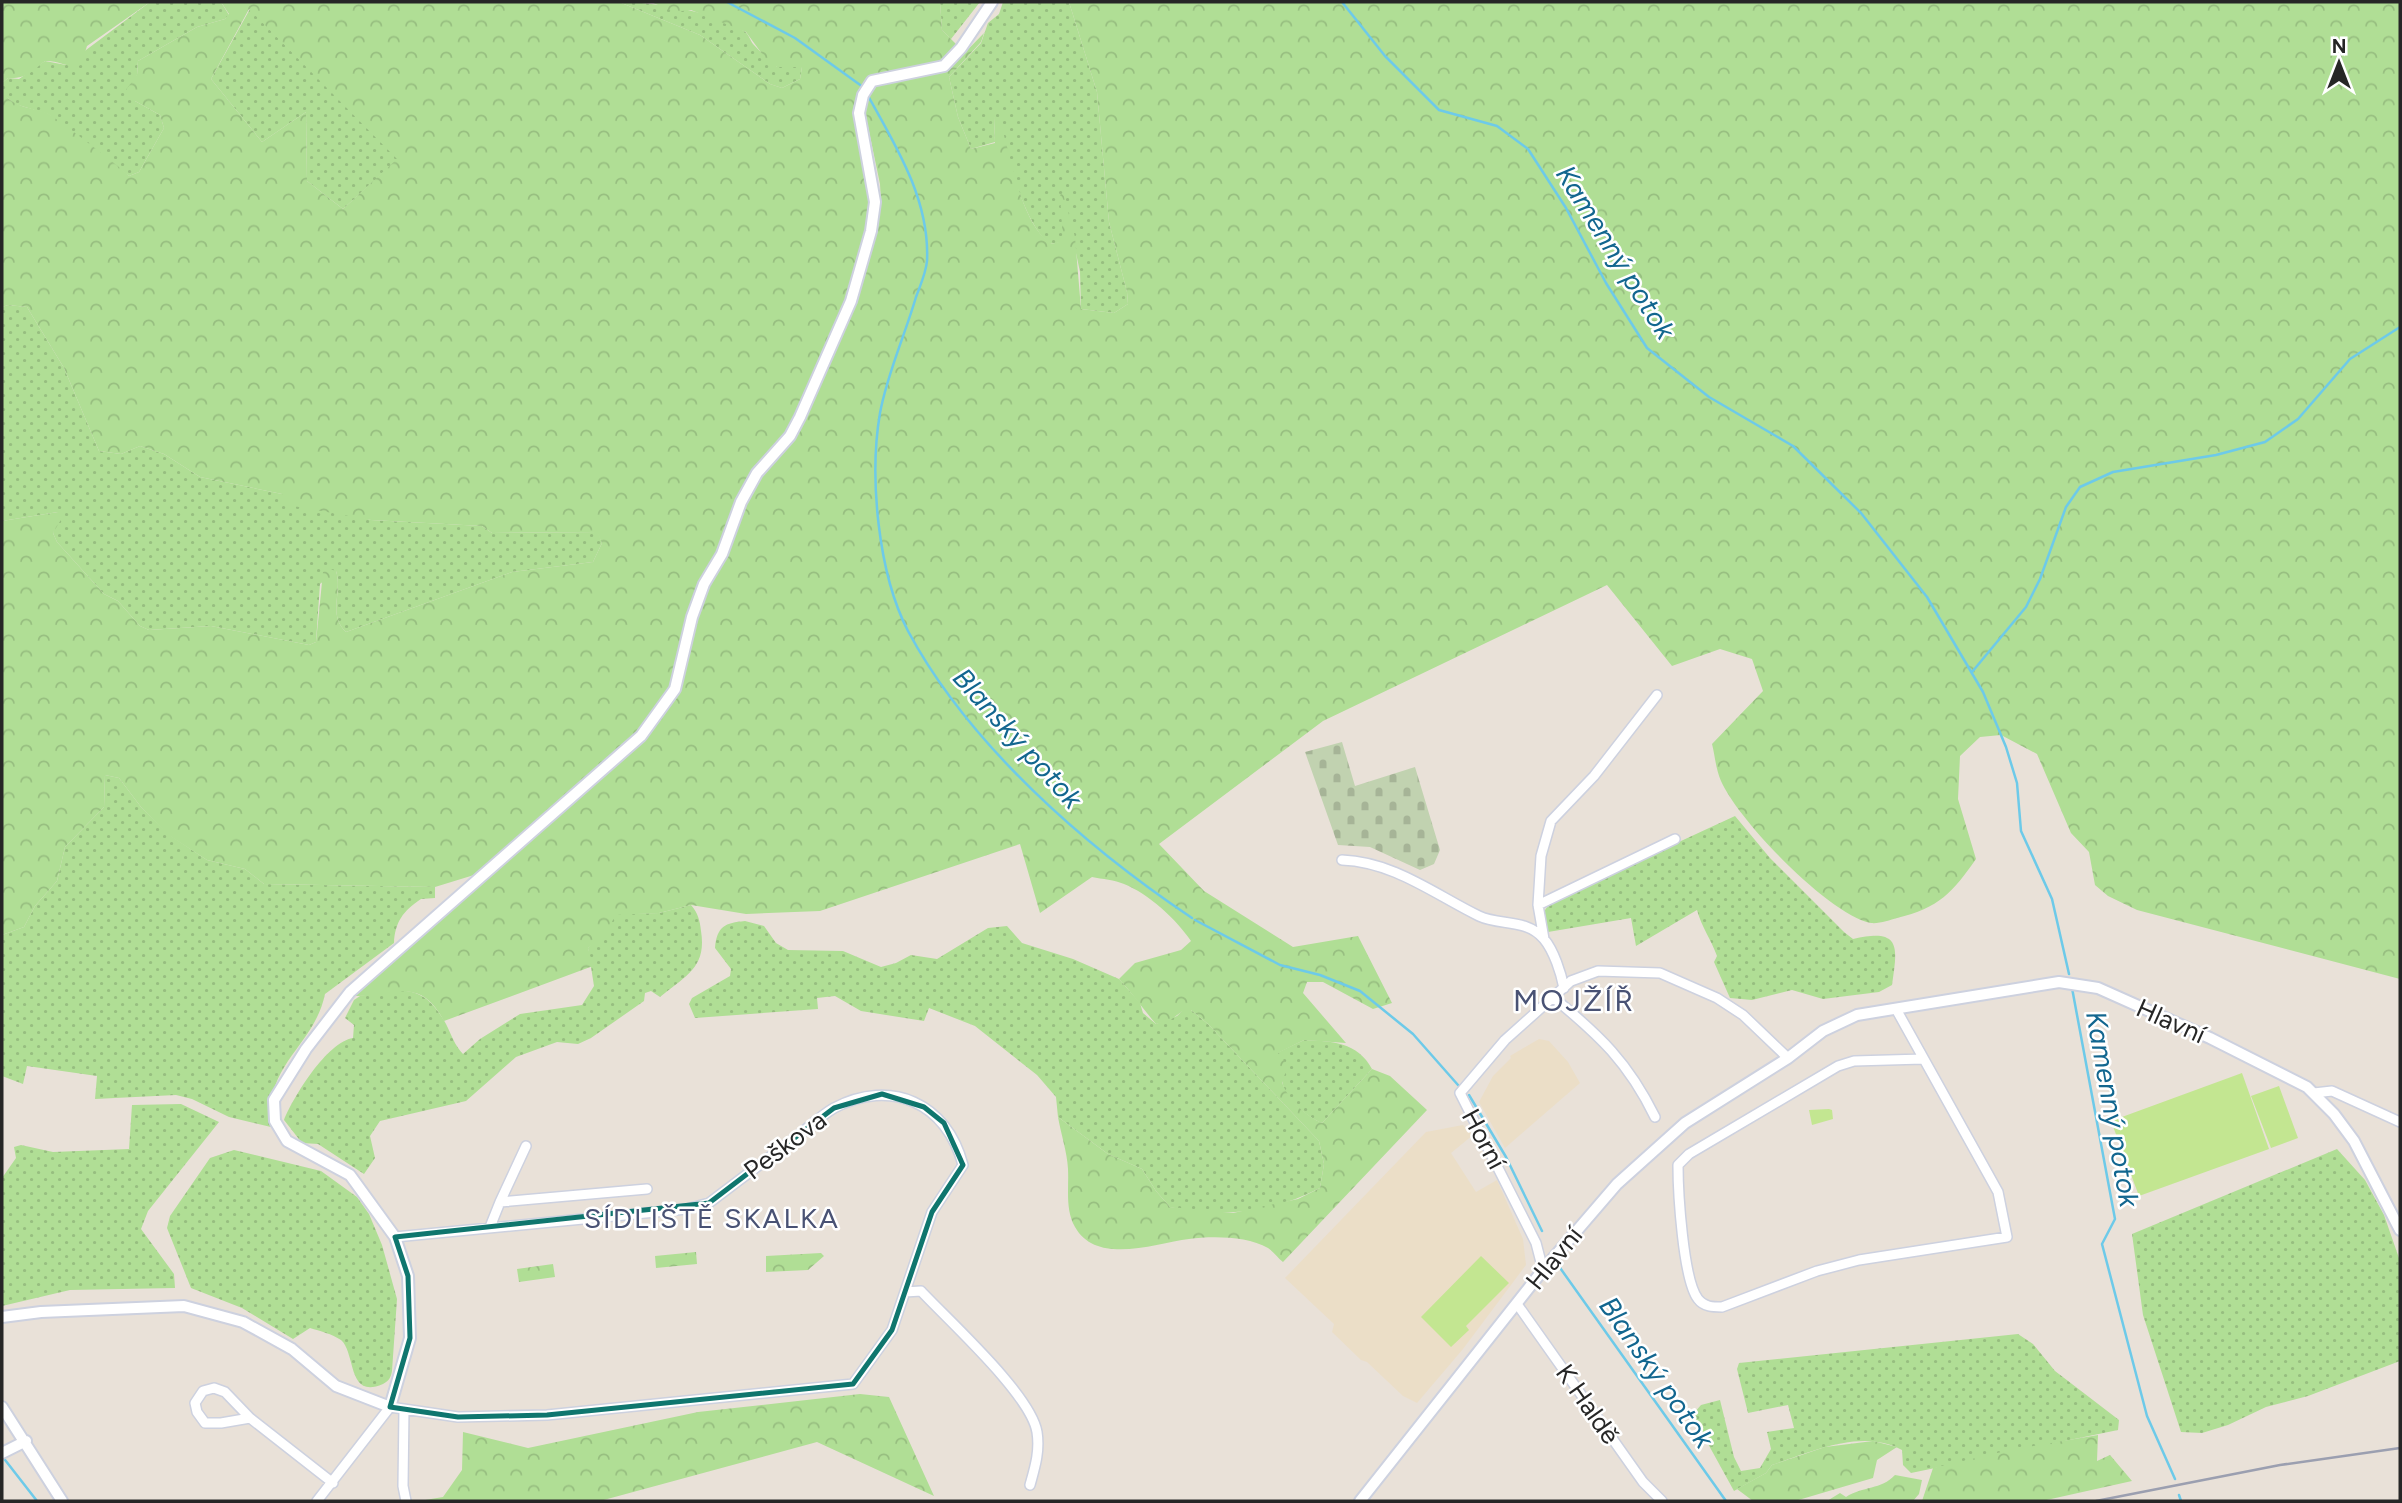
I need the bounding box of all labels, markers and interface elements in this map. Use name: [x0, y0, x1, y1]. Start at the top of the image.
north arrow: [2304, 28, 2374, 98]
text: N: [2332, 35, 2346, 58]
water label: Kamenný potok: [1549, 159, 1684, 346]
water label: Blanský potok: [946, 661, 1091, 816]
district label: MOJŽÍŘ: [1513, 982, 1635, 1019]
street label: Hlavní: [2131, 992, 2211, 1051]
water label: Kamenný potok: [2079, 1008, 2147, 1211]
street label: Horní: [1455, 1103, 1514, 1176]
street label: Peškova: [738, 1104, 832, 1186]
district label: SÍDLIŠTĚ SKALKA: [584, 1201, 840, 1235]
street label: Hlavní: [1519, 1219, 1590, 1296]
water label: Blanský potok: [1592, 1290, 1723, 1455]
street label: K Haldě: [1549, 1358, 1627, 1450]

